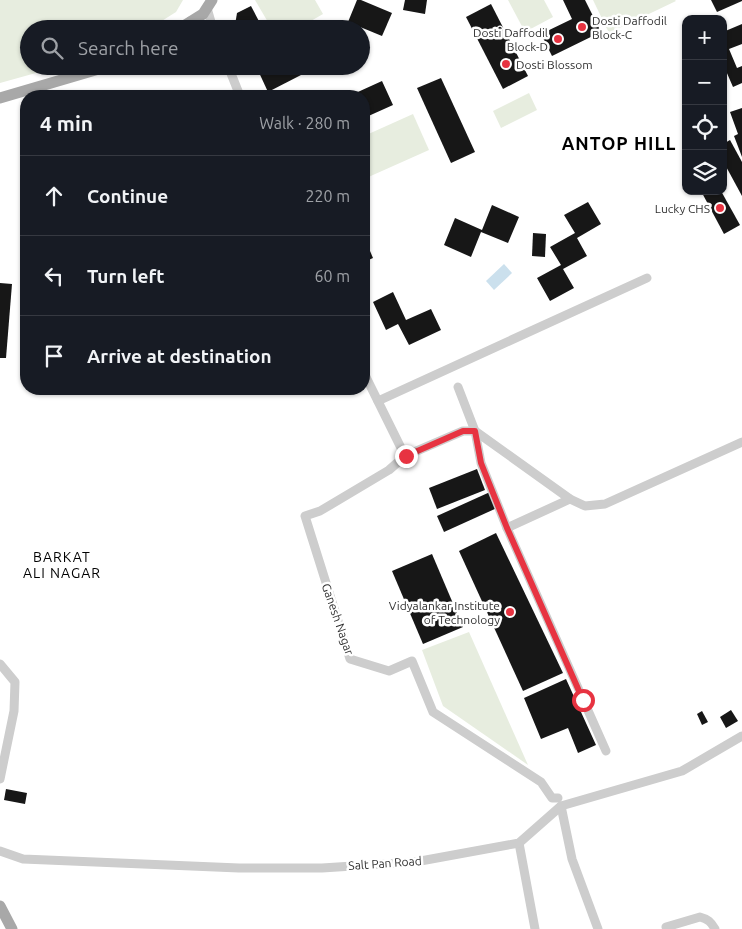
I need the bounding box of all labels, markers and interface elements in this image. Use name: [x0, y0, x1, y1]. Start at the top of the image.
place label: Dosti Daffodil Block-C: [592, 14, 667, 41]
map controls: [682, 15, 727, 195]
button: +: [682, 15, 727, 60]
search box: [20, 20, 370, 75]
marker: Dosti Daffodil Block-C: [576, 21, 588, 33]
place label: Dosti Daffodil Block-D: [473, 26, 548, 53]
marker: Dosti Daffodil Block-D: [552, 33, 564, 45]
icon: search: [38, 34, 66, 62]
text: Search here: [78, 37, 178, 59]
marker: Dosti Blossom: [500, 58, 512, 70]
place label: Dosti Blossom: [516, 58, 593, 71]
button: −: [682, 60, 727, 105]
button: locate: [682, 105, 727, 150]
text: 4 min: [40, 111, 93, 135]
text: Walk · 280 m: [259, 114, 350, 132]
district label: ANTOP HILL: [562, 133, 676, 153]
button: layers: [682, 150, 727, 195]
icon: ahead: [40, 182, 68, 210]
text: Continue: [87, 185, 168, 207]
text: 220 m: [305, 187, 350, 205]
place label: Lucky CHS: [655, 202, 710, 215]
marker: Lucky CHS: [714, 202, 726, 214]
icon: left: [40, 262, 68, 290]
text: Turn left: [87, 265, 165, 287]
text: 60 m: [314, 267, 350, 285]
icon: arrive: [40, 342, 68, 370]
text: Arrive at destination: [87, 345, 272, 367]
route end: [395, 445, 418, 468]
district label: BARKAT ALI NAGAR: [23, 549, 101, 581]
street label: Ganesh Nagar: [320, 582, 356, 657]
place label: Vidyalankar Institute of Technology: [389, 599, 500, 626]
marker: Vidyalankar Institute of Technology: [504, 606, 516, 618]
route start: [572, 689, 595, 712]
street label: Salt Pan Road: [348, 854, 422, 872]

